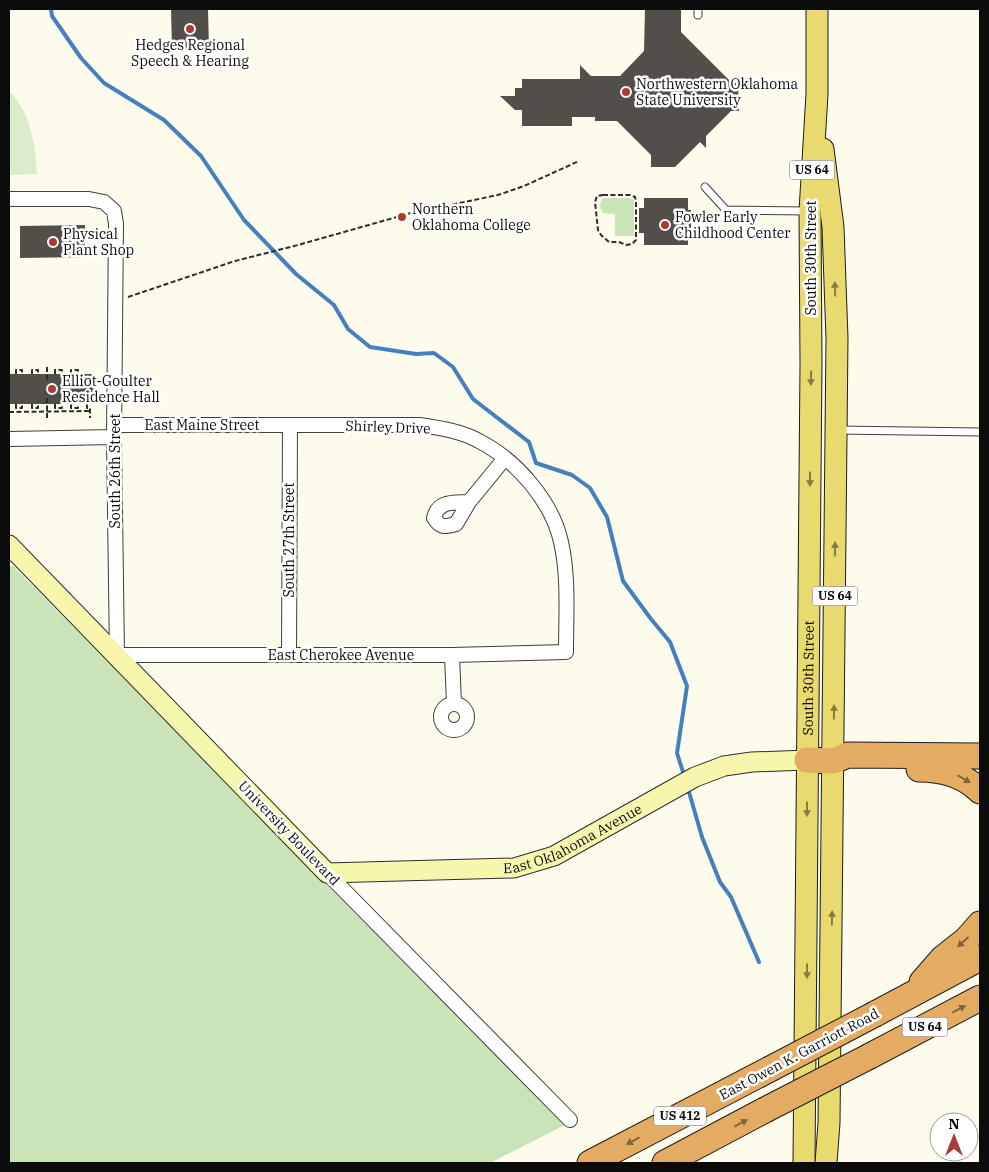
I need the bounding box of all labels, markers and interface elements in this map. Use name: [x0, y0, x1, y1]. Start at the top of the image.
marker: Hedges Regional Speech & Hearing: [184, 23, 196, 35]
place label: Hedges Regional Speech & Hearing: [131, 36, 249, 70]
place label: Northwestern Oklahoma State University: [636, 75, 798, 109]
marker: Northwestern Oklahoma State University: [620, 86, 632, 98]
road number: US 64: [790, 160, 834, 180]
place label: Northern Oklahoma College: [412, 200, 531, 234]
street label: South 30th Street: [802, 201, 820, 315]
place label: Fowler Early Childhood Center: [675, 208, 791, 242]
marker: Northern Oklahoma College: [396, 211, 408, 223]
marker: Fowler Early Childhood Center: [659, 219, 671, 231]
place label: Physical Plant Shop: [63, 225, 134, 259]
marker: Physical Plant Shop: [47, 236, 59, 248]
one-way arrow: [831, 281, 839, 297]
one-way arrow: [807, 370, 815, 386]
place label: Elliot-Goulter Residence Hall: [62, 372, 160, 406]
marker: Elliot-Goulter Residence Hall: [46, 383, 58, 395]
street label: South 26th Street: [106, 414, 124, 528]
street label: East Maine Street: [145, 416, 259, 434]
street label: Shirley Drive: [345, 417, 431, 437]
one-way arrow: [806, 471, 814, 487]
street label: South 27th Street: [280, 483, 298, 597]
one-way arrow: [832, 541, 840, 557]
road number: US 64: [812, 586, 858, 606]
street label: South 30th Street: [799, 620, 818, 736]
street label: East Cherokee Avenue: [268, 646, 414, 664]
one-way arrow: [830, 704, 838, 720]
one-way arrow: [957, 774, 970, 783]
street label: University Boulevard: [234, 777, 344, 890]
street label: East Oklahoma Avenue: [503, 800, 645, 877]
one-way arrow: [803, 801, 811, 817]
one-way arrow: [828, 910, 836, 926]
one-way arrow: [957, 936, 969, 948]
one-way arrow: [803, 963, 811, 979]
street label: East Owen K. Garriott Road: [716, 1004, 882, 1104]
one-way arrow: [952, 1005, 966, 1013]
road number: US 64: [902, 1018, 948, 1036]
road number: US 412: [654, 1106, 706, 1126]
north arrow: [929, 1112, 979, 1162]
text: N: [948, 1115, 960, 1133]
one-way arrow: [734, 1119, 748, 1127]
one-way arrow: [626, 1137, 641, 1145]

